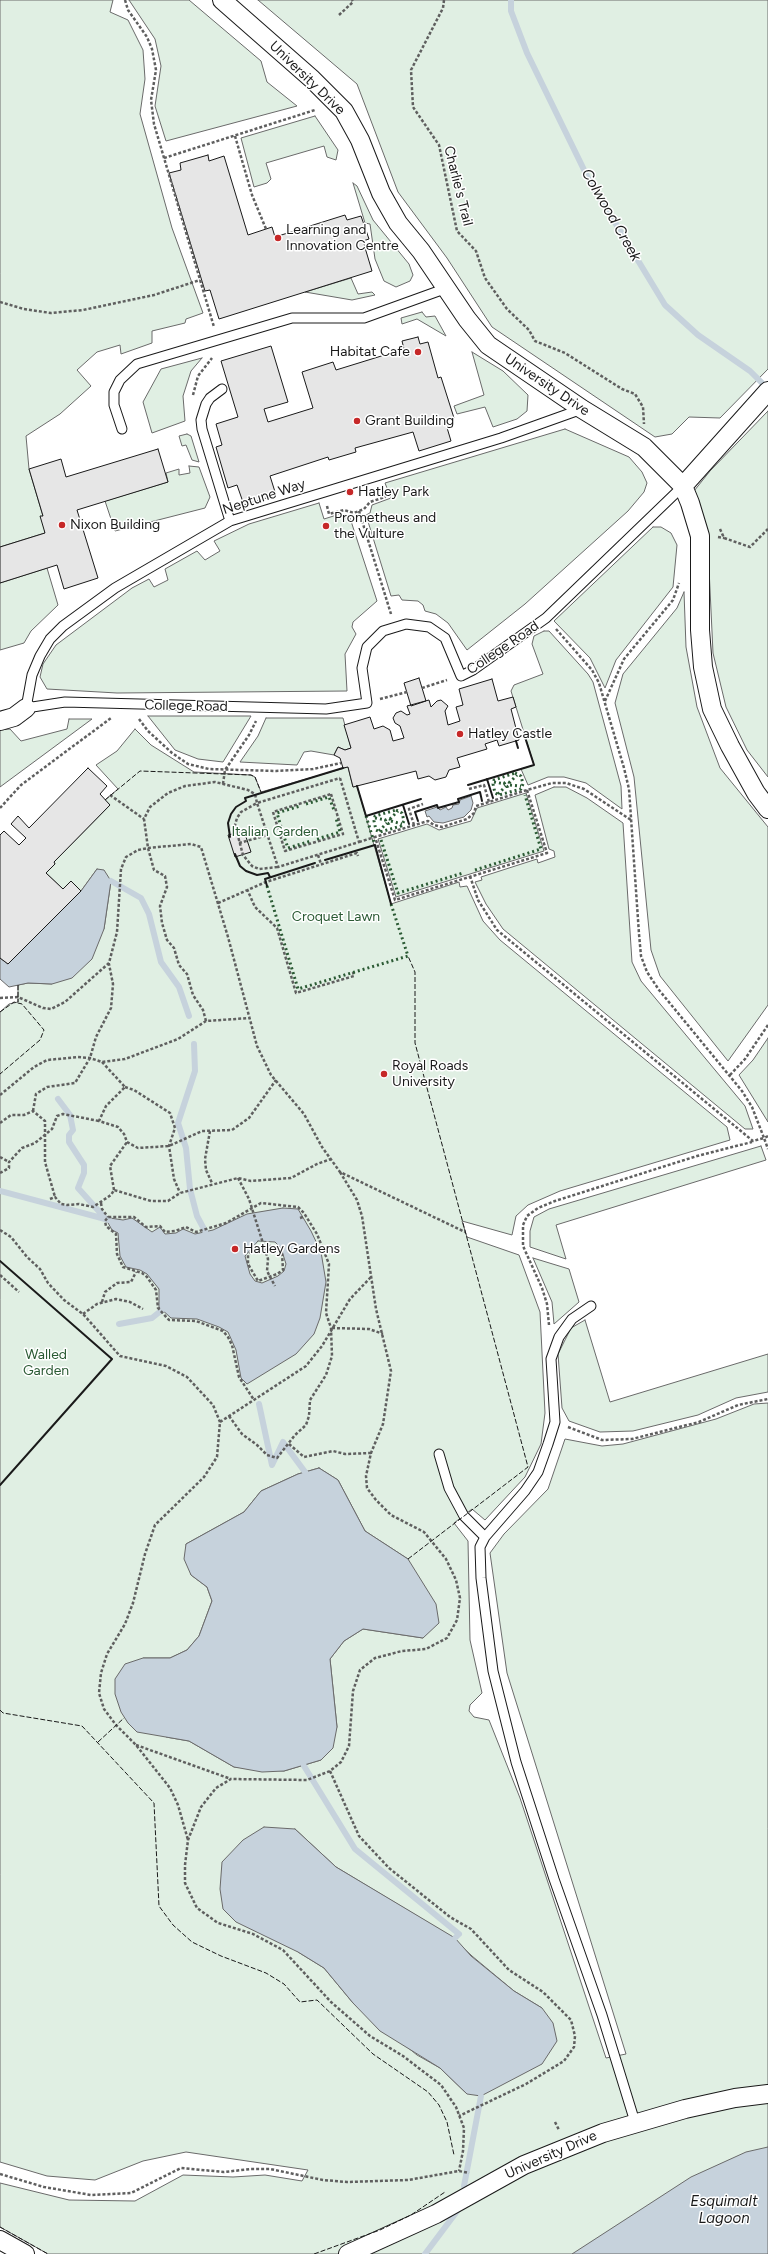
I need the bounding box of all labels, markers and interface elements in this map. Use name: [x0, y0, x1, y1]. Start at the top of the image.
street label: University Drive: [266, 38, 348, 118]
street label: Charlie's Trail: [440, 144, 476, 228]
water label: Colwood Creek: [577, 165, 645, 265]
place label: Learning and Innovation Centre: [286, 222, 399, 254]
marker: Learning and Innovation Centre: [273, 233, 283, 243]
place label: Habitat Cafe: [330, 344, 410, 360]
marker: Habitat Cafe: [413, 347, 423, 357]
street label: University Drive: [501, 350, 593, 420]
place label: Grant Building: [365, 413, 454, 429]
marker: Grant Building: [352, 416, 362, 426]
street label: Neptune Way: [220, 476, 308, 518]
place label: Hatley Park: [358, 484, 429, 500]
marker: Hatley Park: [345, 487, 355, 497]
place label: Prometheus and the Vulture: [334, 510, 436, 542]
place label: Nixon Building: [70, 517, 160, 533]
marker: Nixon Building: [57, 520, 67, 530]
marker: Prometheus and the Vulture: [321, 521, 331, 531]
street label: College Road: [464, 618, 542, 678]
street label: College Road: [144, 697, 228, 715]
place label: Hatley Castle: [468, 726, 552, 742]
marker: Hatley Castle: [455, 729, 465, 739]
park label: Italian Garden: [231, 824, 319, 840]
park label: Croquet Lawn: [292, 909, 380, 925]
place label: Royal Roads University: [392, 1058, 468, 1090]
marker: Royal Roads University: [379, 1069, 389, 1079]
place label: Hatley Gardens: [243, 1241, 340, 1257]
marker: Hatley Gardens: [230, 1244, 240, 1254]
park label: Walled Garden: [23, 1347, 69, 1380]
street label: University Drive: [502, 2127, 600, 2183]
water label: Esquimalt Lagoon: [690, 2193, 758, 2228]

